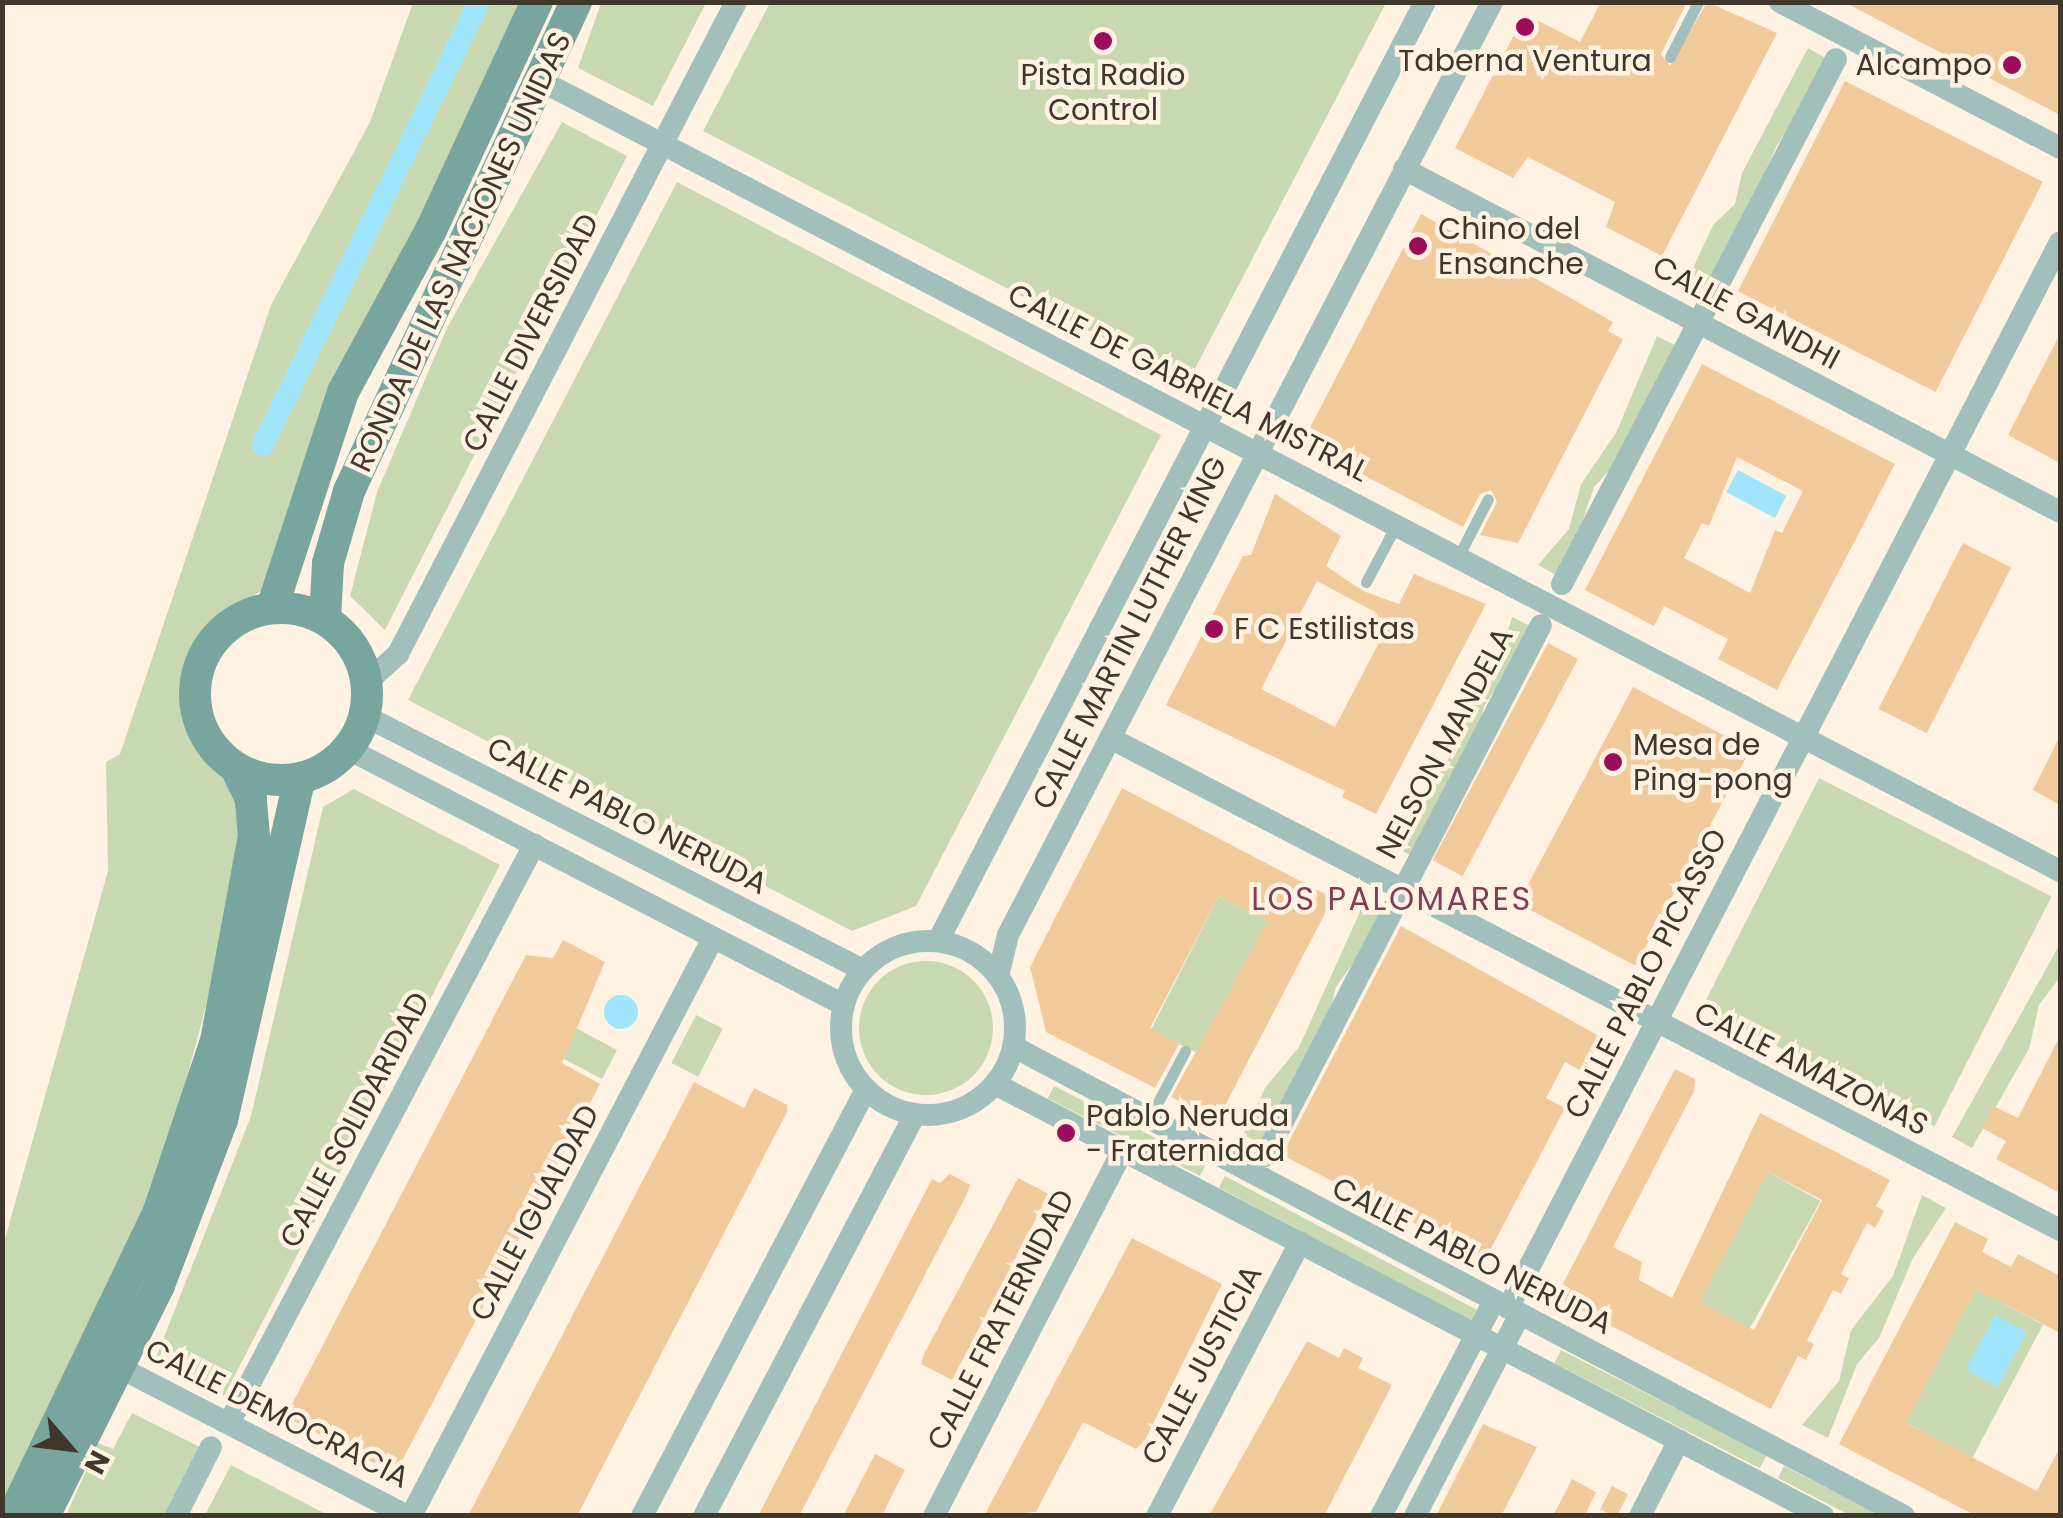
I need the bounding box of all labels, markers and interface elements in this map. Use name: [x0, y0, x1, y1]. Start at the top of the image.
marker: Taberna Ventura: [1514, 16, 1536, 38]
street label: RONDA DE LAS NACIONES UNIDAS: [343, 26, 579, 478]
marker: Pista Radio Control: [1092, 30, 1114, 52]
place label: Taberna Ventura: [1398, 43, 1652, 79]
place label: Alcampo: [1856, 47, 1992, 83]
marker: Alcampo: [2001, 54, 2023, 76]
place label: Pista Radio Control: [1021, 57, 1185, 128]
street label: CALLE DIVERSIDAD: [455, 208, 607, 458]
place label: Chino del Ensanche: [1438, 211, 1584, 282]
marker: Chino del Ensanche: [1407, 235, 1429, 257]
street label: CALLE GANDHI: [1646, 249, 1846, 377]
street label: CALLE DE GABRIELA MISTRAL: [1002, 276, 1374, 490]
street label: CALLE MARTIN LUTHER KING: [1025, 450, 1235, 816]
place label: F C Estilistas: [1234, 611, 1415, 647]
marker: F C Estilistas: [1203, 618, 1225, 640]
street label: NELSON MANDELA: [1369, 621, 1521, 865]
place label: Mesa de Ping-pong: [1633, 727, 1793, 798]
street label: CALLE PABLO NERUDA: [481, 730, 773, 902]
marker: Mesa de Ping-pong: [1602, 751, 1624, 773]
street label: CALLE PABLO PICASSO: [1557, 823, 1735, 1125]
district label: LOS PALOMARES: [1251, 880, 1533, 918]
street label: CALLE SOLIDARIDAD: [272, 986, 438, 1254]
street label: CALLE AMAZONAS: [1688, 994, 1934, 1144]
place label: Pablo Neruda - Fraternidad: [1086, 1098, 1289, 1168]
street label: CALLE IGUALDAD: [463, 1099, 607, 1327]
marker: Pablo Neruda - Fraternidad: [1055, 1122, 1077, 1144]
street label: CALLE PABLO NERUDA: [1326, 1170, 1618, 1342]
street label: CALLE FRATERNIDAD: [920, 1184, 1082, 1456]
street label: CALLE JUSTICIA: [1134, 1259, 1270, 1471]
street label: CALLE DEMOCRACIA: [139, 1332, 415, 1496]
north arrow: [20, 1398, 120, 1498]
text: N: [75, 1444, 119, 1481]

